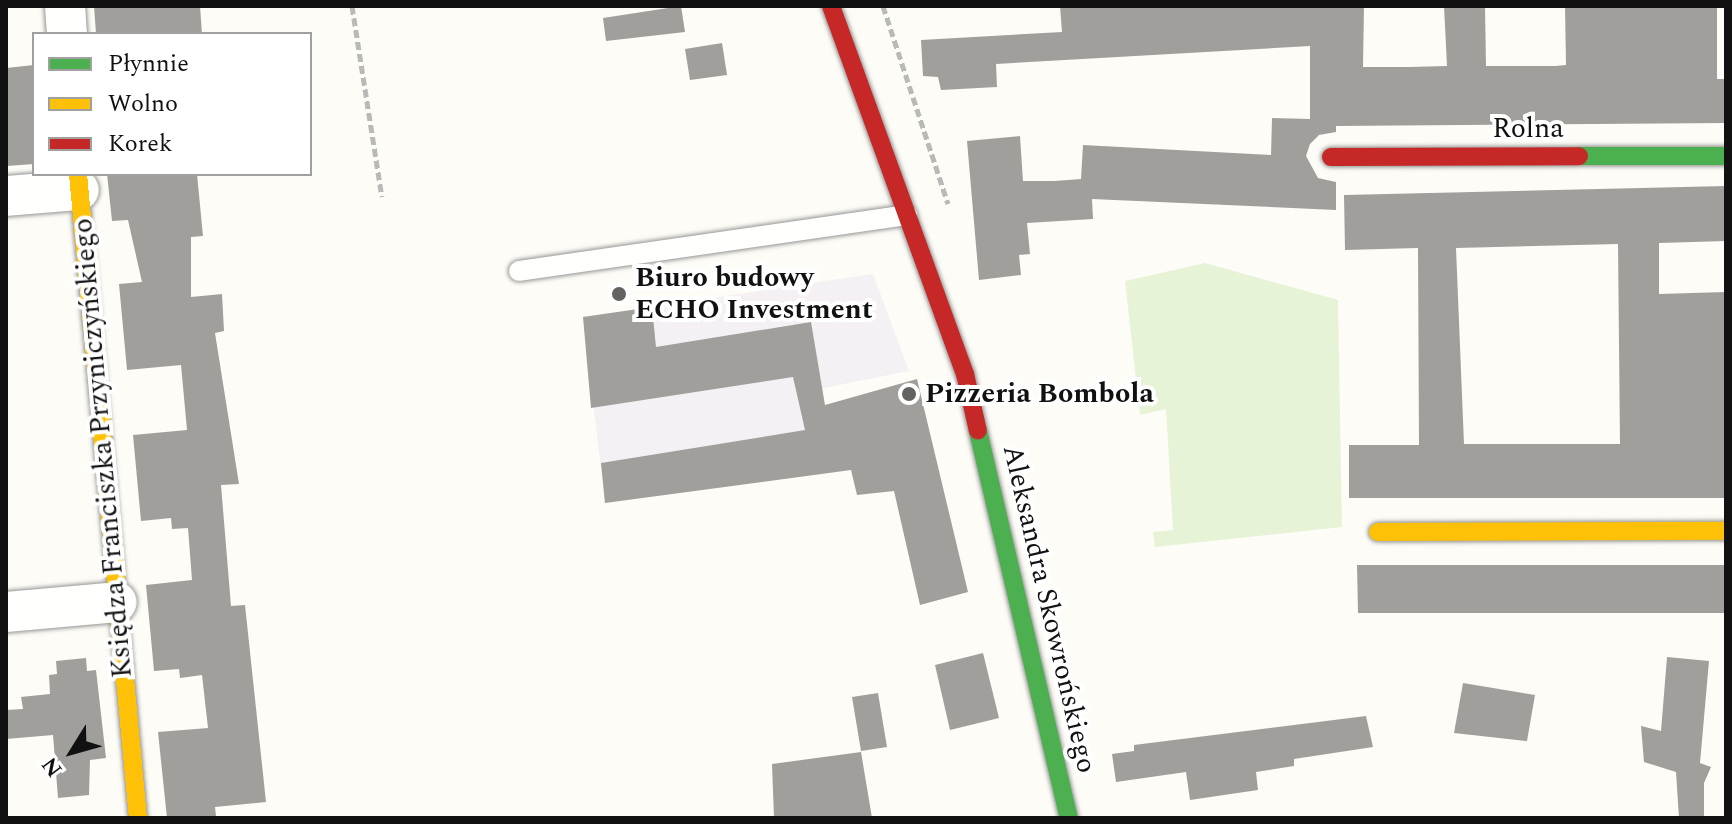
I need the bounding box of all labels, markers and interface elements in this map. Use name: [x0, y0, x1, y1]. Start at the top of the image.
legend: [32, 32, 312, 176]
text: Płynnie: [108, 46, 189, 82]
text: Wolno: [108, 86, 178, 122]
street label: Rolna: [1492, 112, 1564, 146]
text: Korek: [108, 126, 172, 162]
street label: Księdza Franciszka Przyniczyńskiego: [66, 217, 140, 679]
place label: Biuro budowy ECHO Investment: [635, 261, 873, 327]
marker: Biuro budowy ECHO Investment: [610, 285, 628, 303]
place label: Pizzeria Bombola: [925, 377, 1154, 411]
marker: Pizzeria Bombola: [900, 385, 918, 403]
street label: Aleksandra Skowrońskiego: [995, 442, 1103, 776]
north arrow: [32, 712, 112, 792]
text: N: [34, 750, 71, 784]

